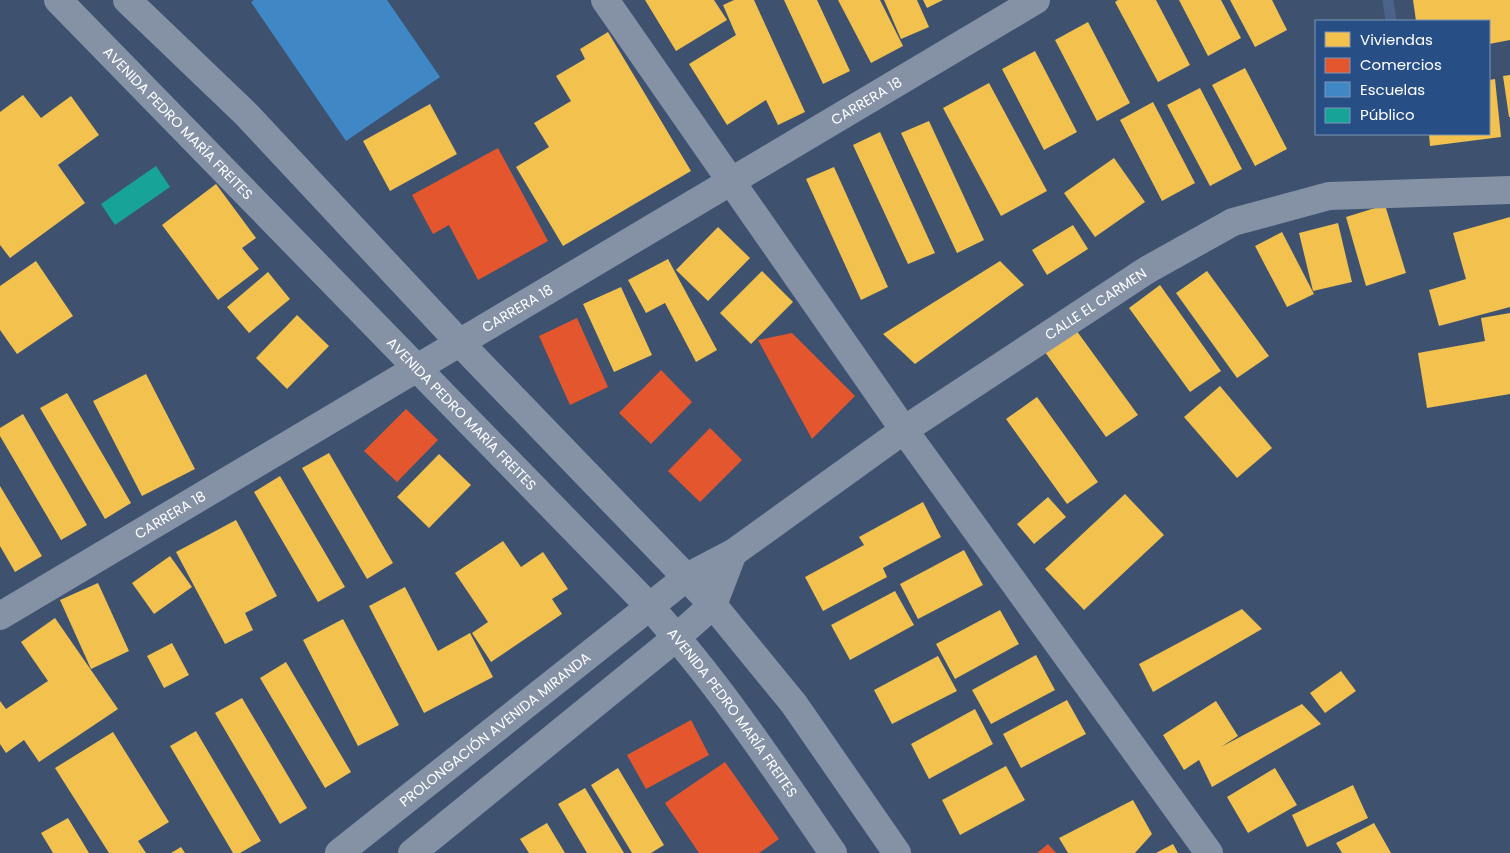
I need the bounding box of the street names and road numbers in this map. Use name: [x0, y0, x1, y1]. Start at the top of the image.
street label: AVENIDA PEDRO MARÍA FREITES: [99, 42, 257, 204]
street label: CARRERA 18: [827, 72, 906, 130]
street label: CALLE EL CARMEN: [1041, 263, 1150, 345]
street label: CARRERA 18: [478, 279, 557, 337]
street label: AVENIDA PEDRO MARÍA FREITES: [382, 333, 541, 495]
street label: CARRERA 18: [131, 486, 210, 544]
street label: AVENIDA PEDRO MARÍA FREITES: [663, 624, 802, 801]
street label: PROLONGACIÓN AVENIDA MIRANDA: [395, 647, 595, 811]

